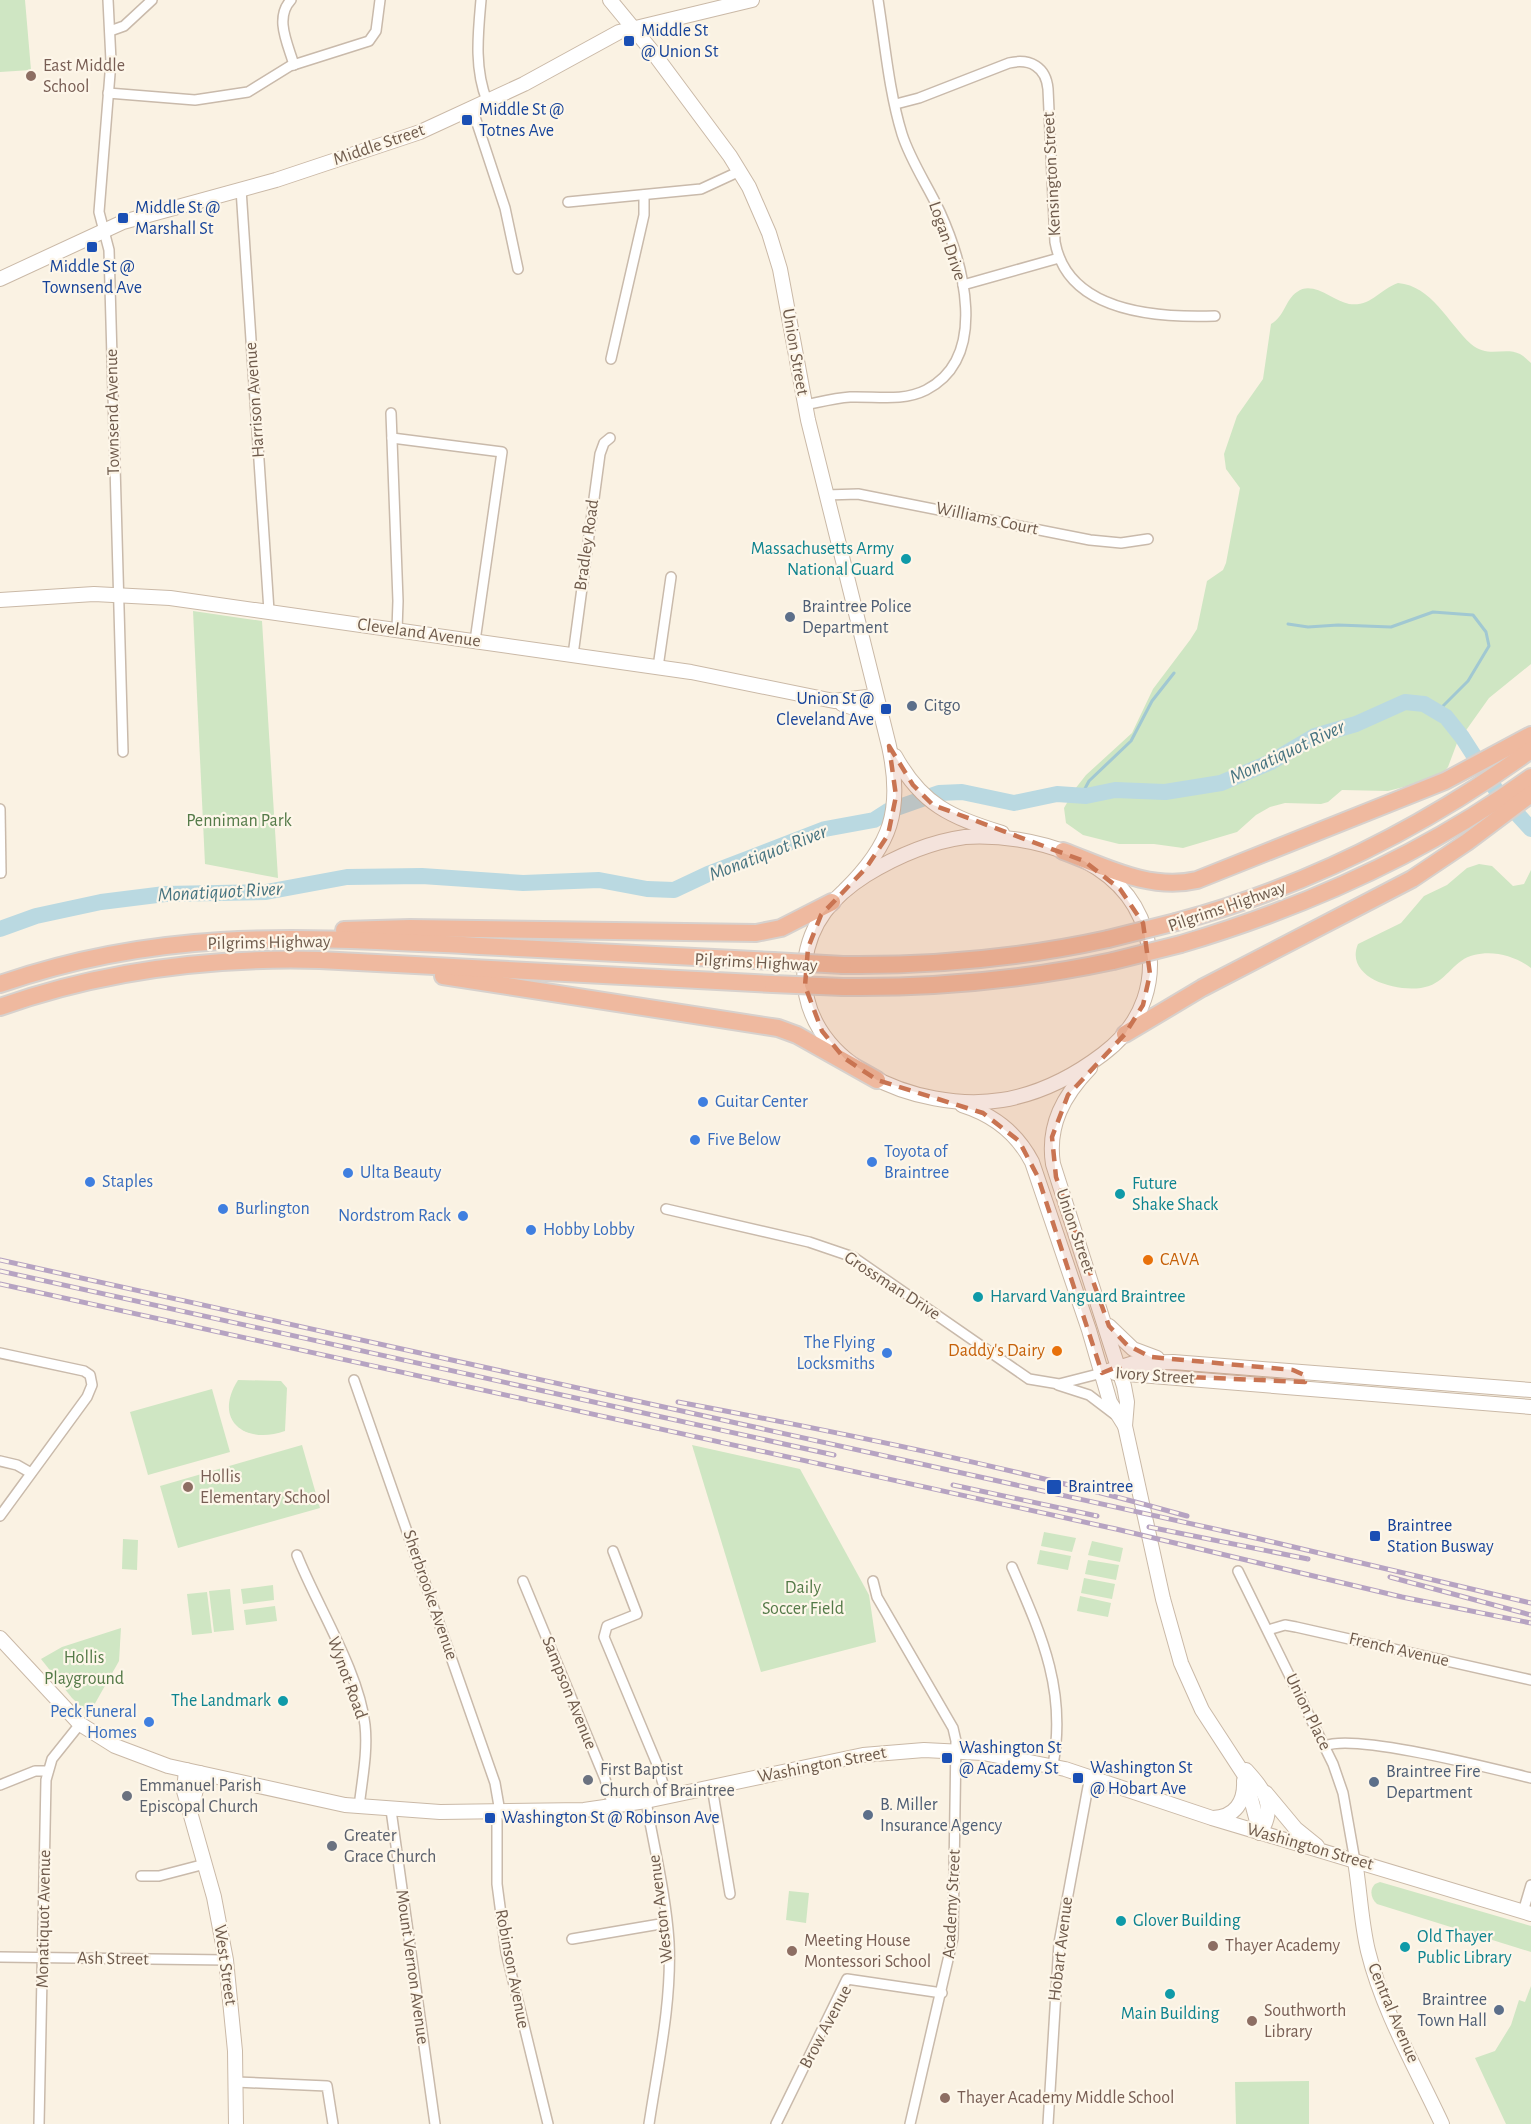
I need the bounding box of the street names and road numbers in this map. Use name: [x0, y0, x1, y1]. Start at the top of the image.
street label: Kensington Street: [1040, 111, 1064, 237]
street label: Middle Street: [331, 121, 427, 169]
street label: Logan Drive: [925, 199, 969, 283]
street label: Union Street: [779, 307, 812, 397]
street label: Harrison Avenue: [242, 341, 268, 459]
street label: Townsend Avenue: [103, 349, 123, 475]
street label: Bradley Road: [572, 498, 602, 592]
street label: Williams Court: [934, 499, 1040, 539]
street label: Cleveland Avenue: [356, 615, 482, 651]
street label: Pilgrims Highway: [1166, 878, 1288, 936]
street label: Pilgrims Highway: [207, 933, 331, 953]
street label: Pilgrims Highway: [694, 951, 818, 975]
street label: Union Street: [1052, 1187, 1098, 1276]
street label: Grossman Drive: [841, 1248, 943, 1324]
street label: Ivory Street: [1115, 1364, 1195, 1388]
street label: Sherbrooke Avenue: [399, 1528, 461, 1662]
street label: French Avenue: [1347, 1630, 1451, 1670]
street label: Sampson Avenue: [538, 1634, 600, 1752]
street label: Wynot Road: [324, 1635, 370, 1721]
street label: Union Place: [1282, 1671, 1334, 1753]
street label: Washington Street: [756, 1744, 888, 1786]
street label: Washington Street: [1245, 1820, 1376, 1874]
street label: Academy Street: [940, 1848, 964, 1959]
street label: Monatiquot Avenue: [34, 1850, 54, 1988]
street label: Weston Avenue: [645, 1854, 677, 1964]
street label: Mount Vernon Avenue: [392, 1889, 432, 2045]
street label: Hobart Avenue: [1046, 1896, 1076, 2002]
street label: Robinson Avenue: [492, 1908, 532, 2030]
street label: West Street: [210, 1923, 240, 2007]
street label: Ash Street: [77, 1949, 149, 1969]
street label: Central Avenue: [1364, 1961, 1422, 2065]
street label: Brow Avenue: [797, 1982, 855, 2072]

